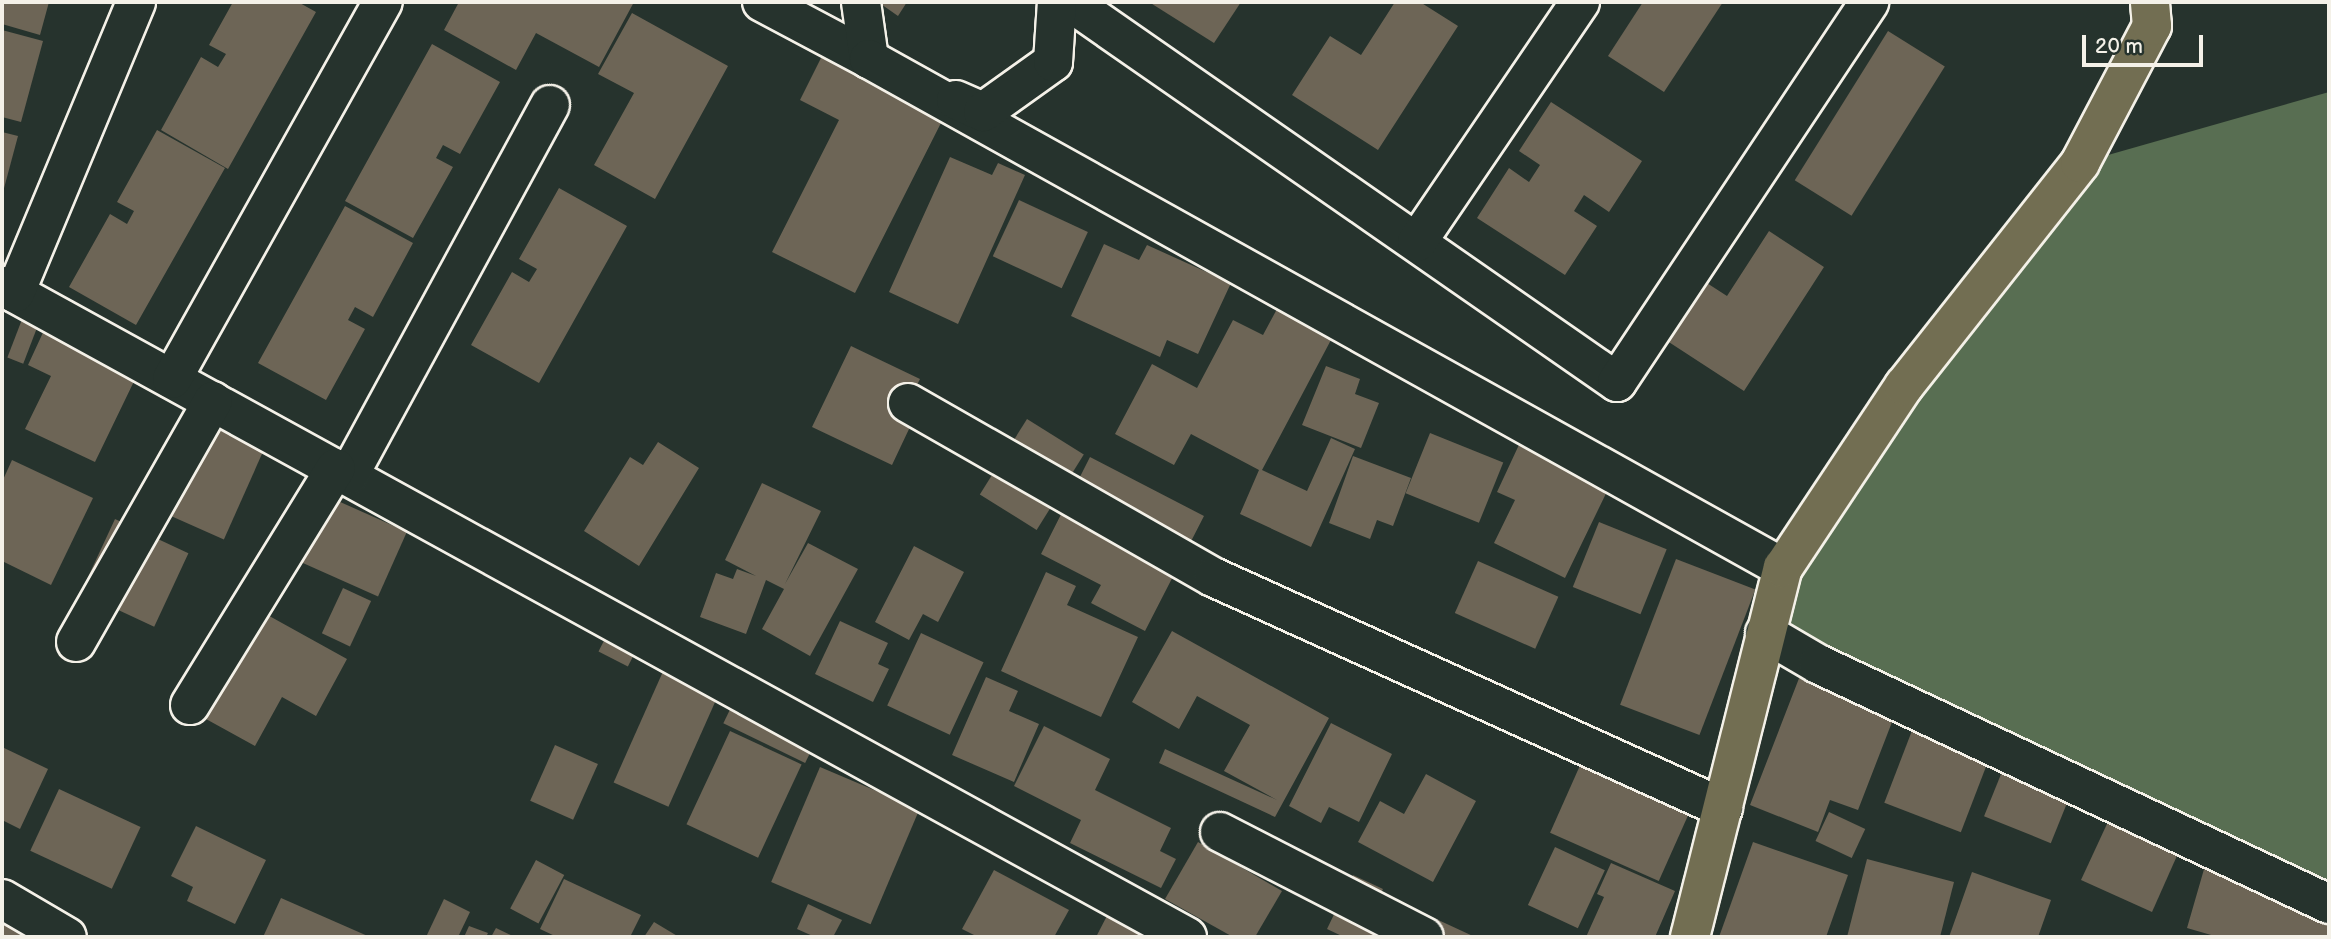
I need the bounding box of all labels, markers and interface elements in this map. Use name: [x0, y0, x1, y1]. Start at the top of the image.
scale bar: [2086, 21, 2207, 65]
text: 20 m: [2095, 34, 2143, 59]

